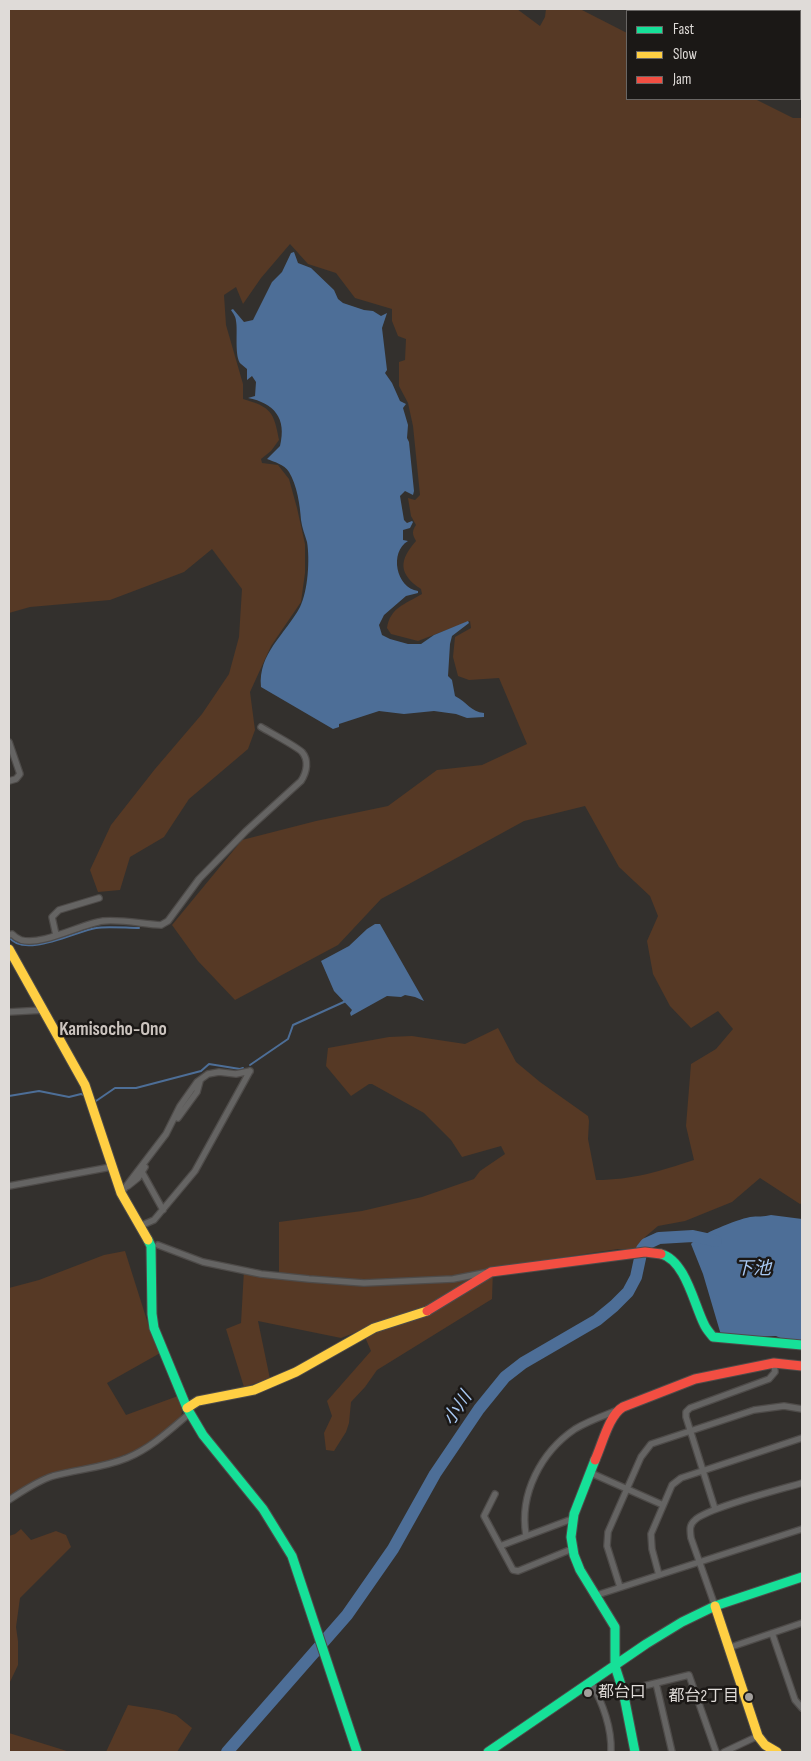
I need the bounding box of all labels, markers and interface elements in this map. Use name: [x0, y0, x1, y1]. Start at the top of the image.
legend: [626, 10, 801, 100]
text: Fast: [673, 20, 694, 39]
text: Slow: [673, 45, 697, 64]
text: Jam: [673, 70, 691, 89]
district label: Kamisocho-Ono: [59, 1019, 167, 1041]
water label: 下池: [735, 1258, 771, 1280]
water label: 小川: [439, 1388, 477, 1430]
place label: 都台口: [598, 1683, 646, 1703]
marker: 都台口: [582, 1687, 594, 1699]
place label: 都台2丁目: [668, 1687, 739, 1707]
marker: 都台2丁目: [743, 1691, 755, 1703]

